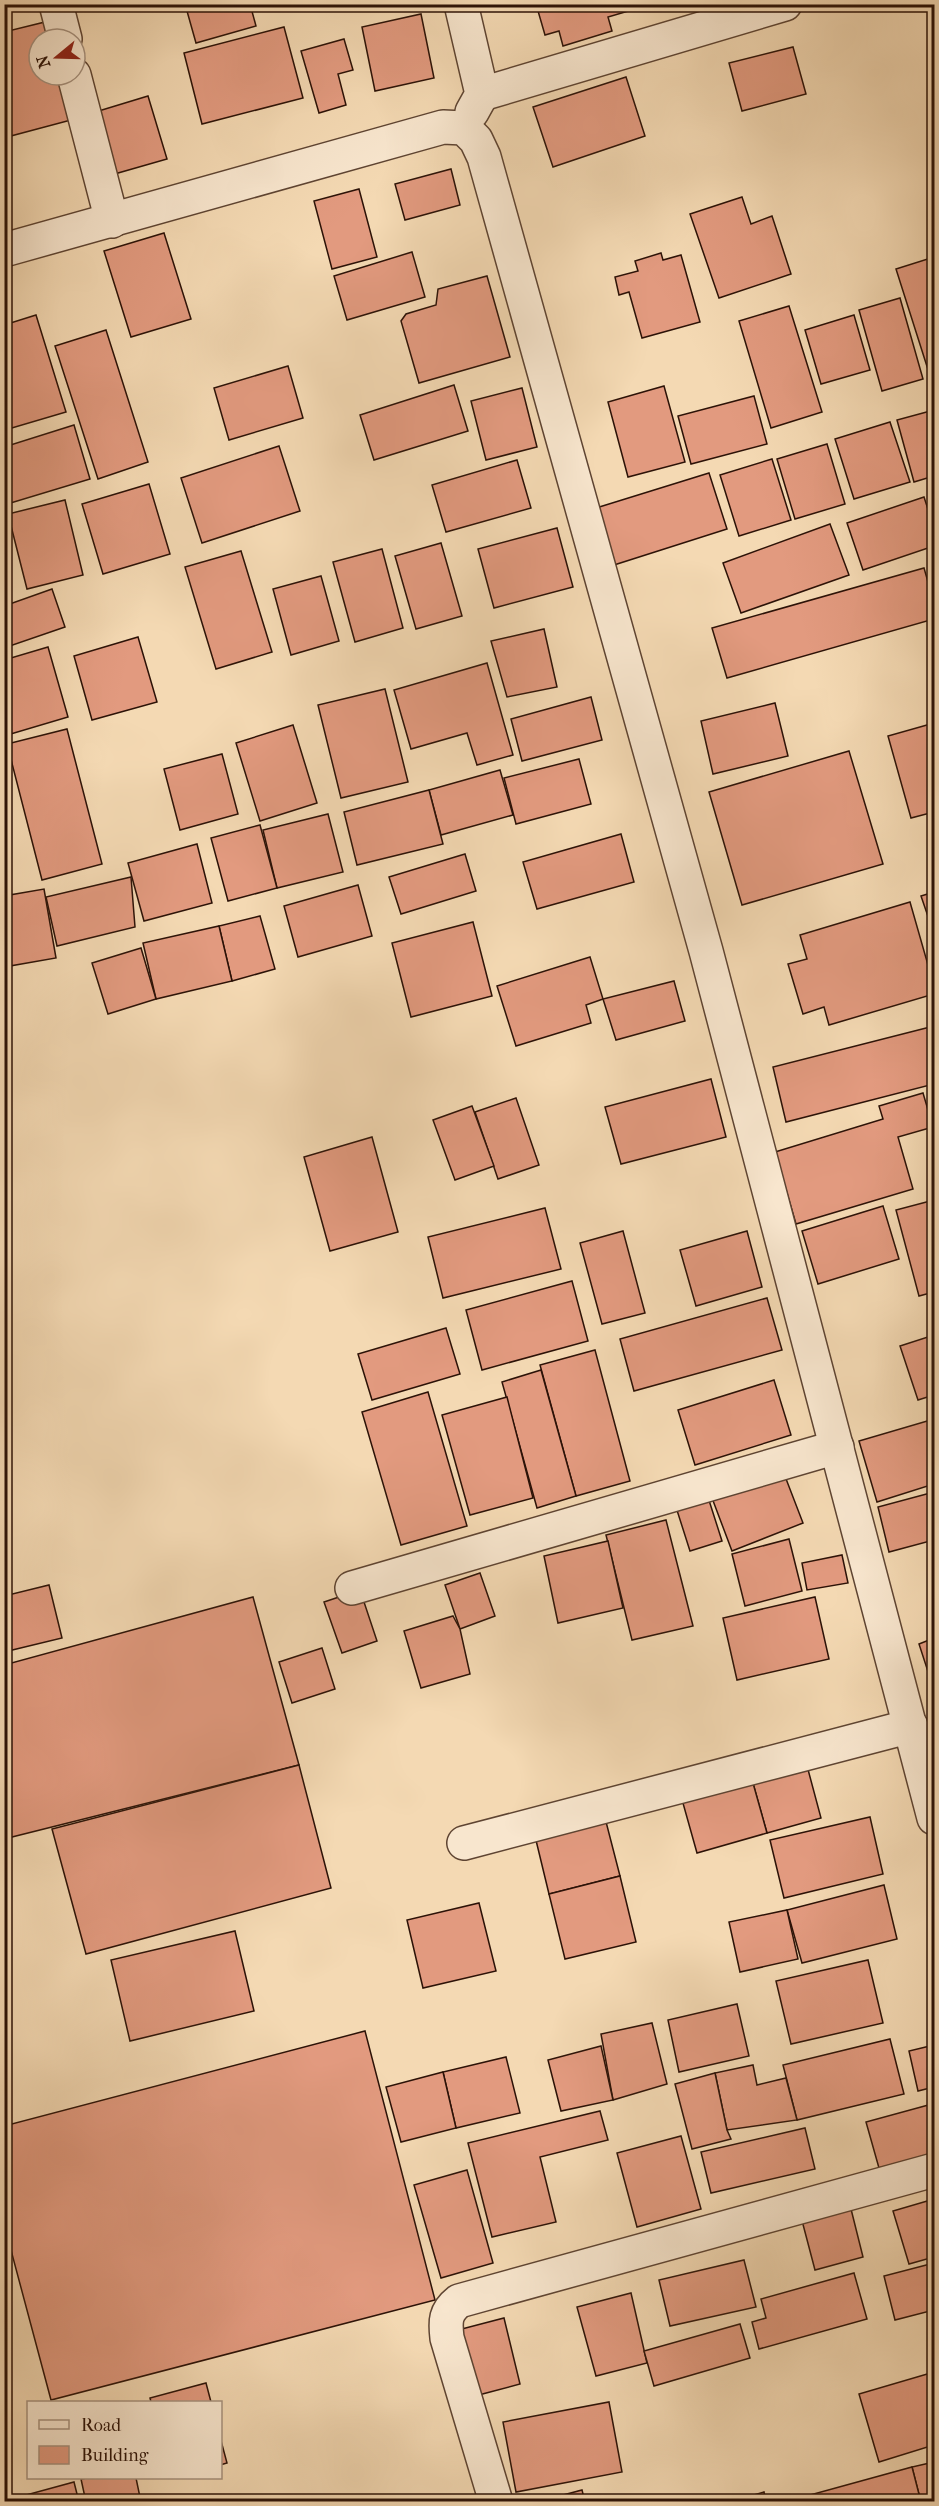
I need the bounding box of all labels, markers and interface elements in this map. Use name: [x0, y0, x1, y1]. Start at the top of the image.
north arrow: [27, 27, 87, 87]
text: N: [32, 52, 54, 71]
legend: [27, 2401, 222, 2479]
text: Road: [81, 2415, 121, 2436]
text: Building: [81, 2445, 149, 2466]

